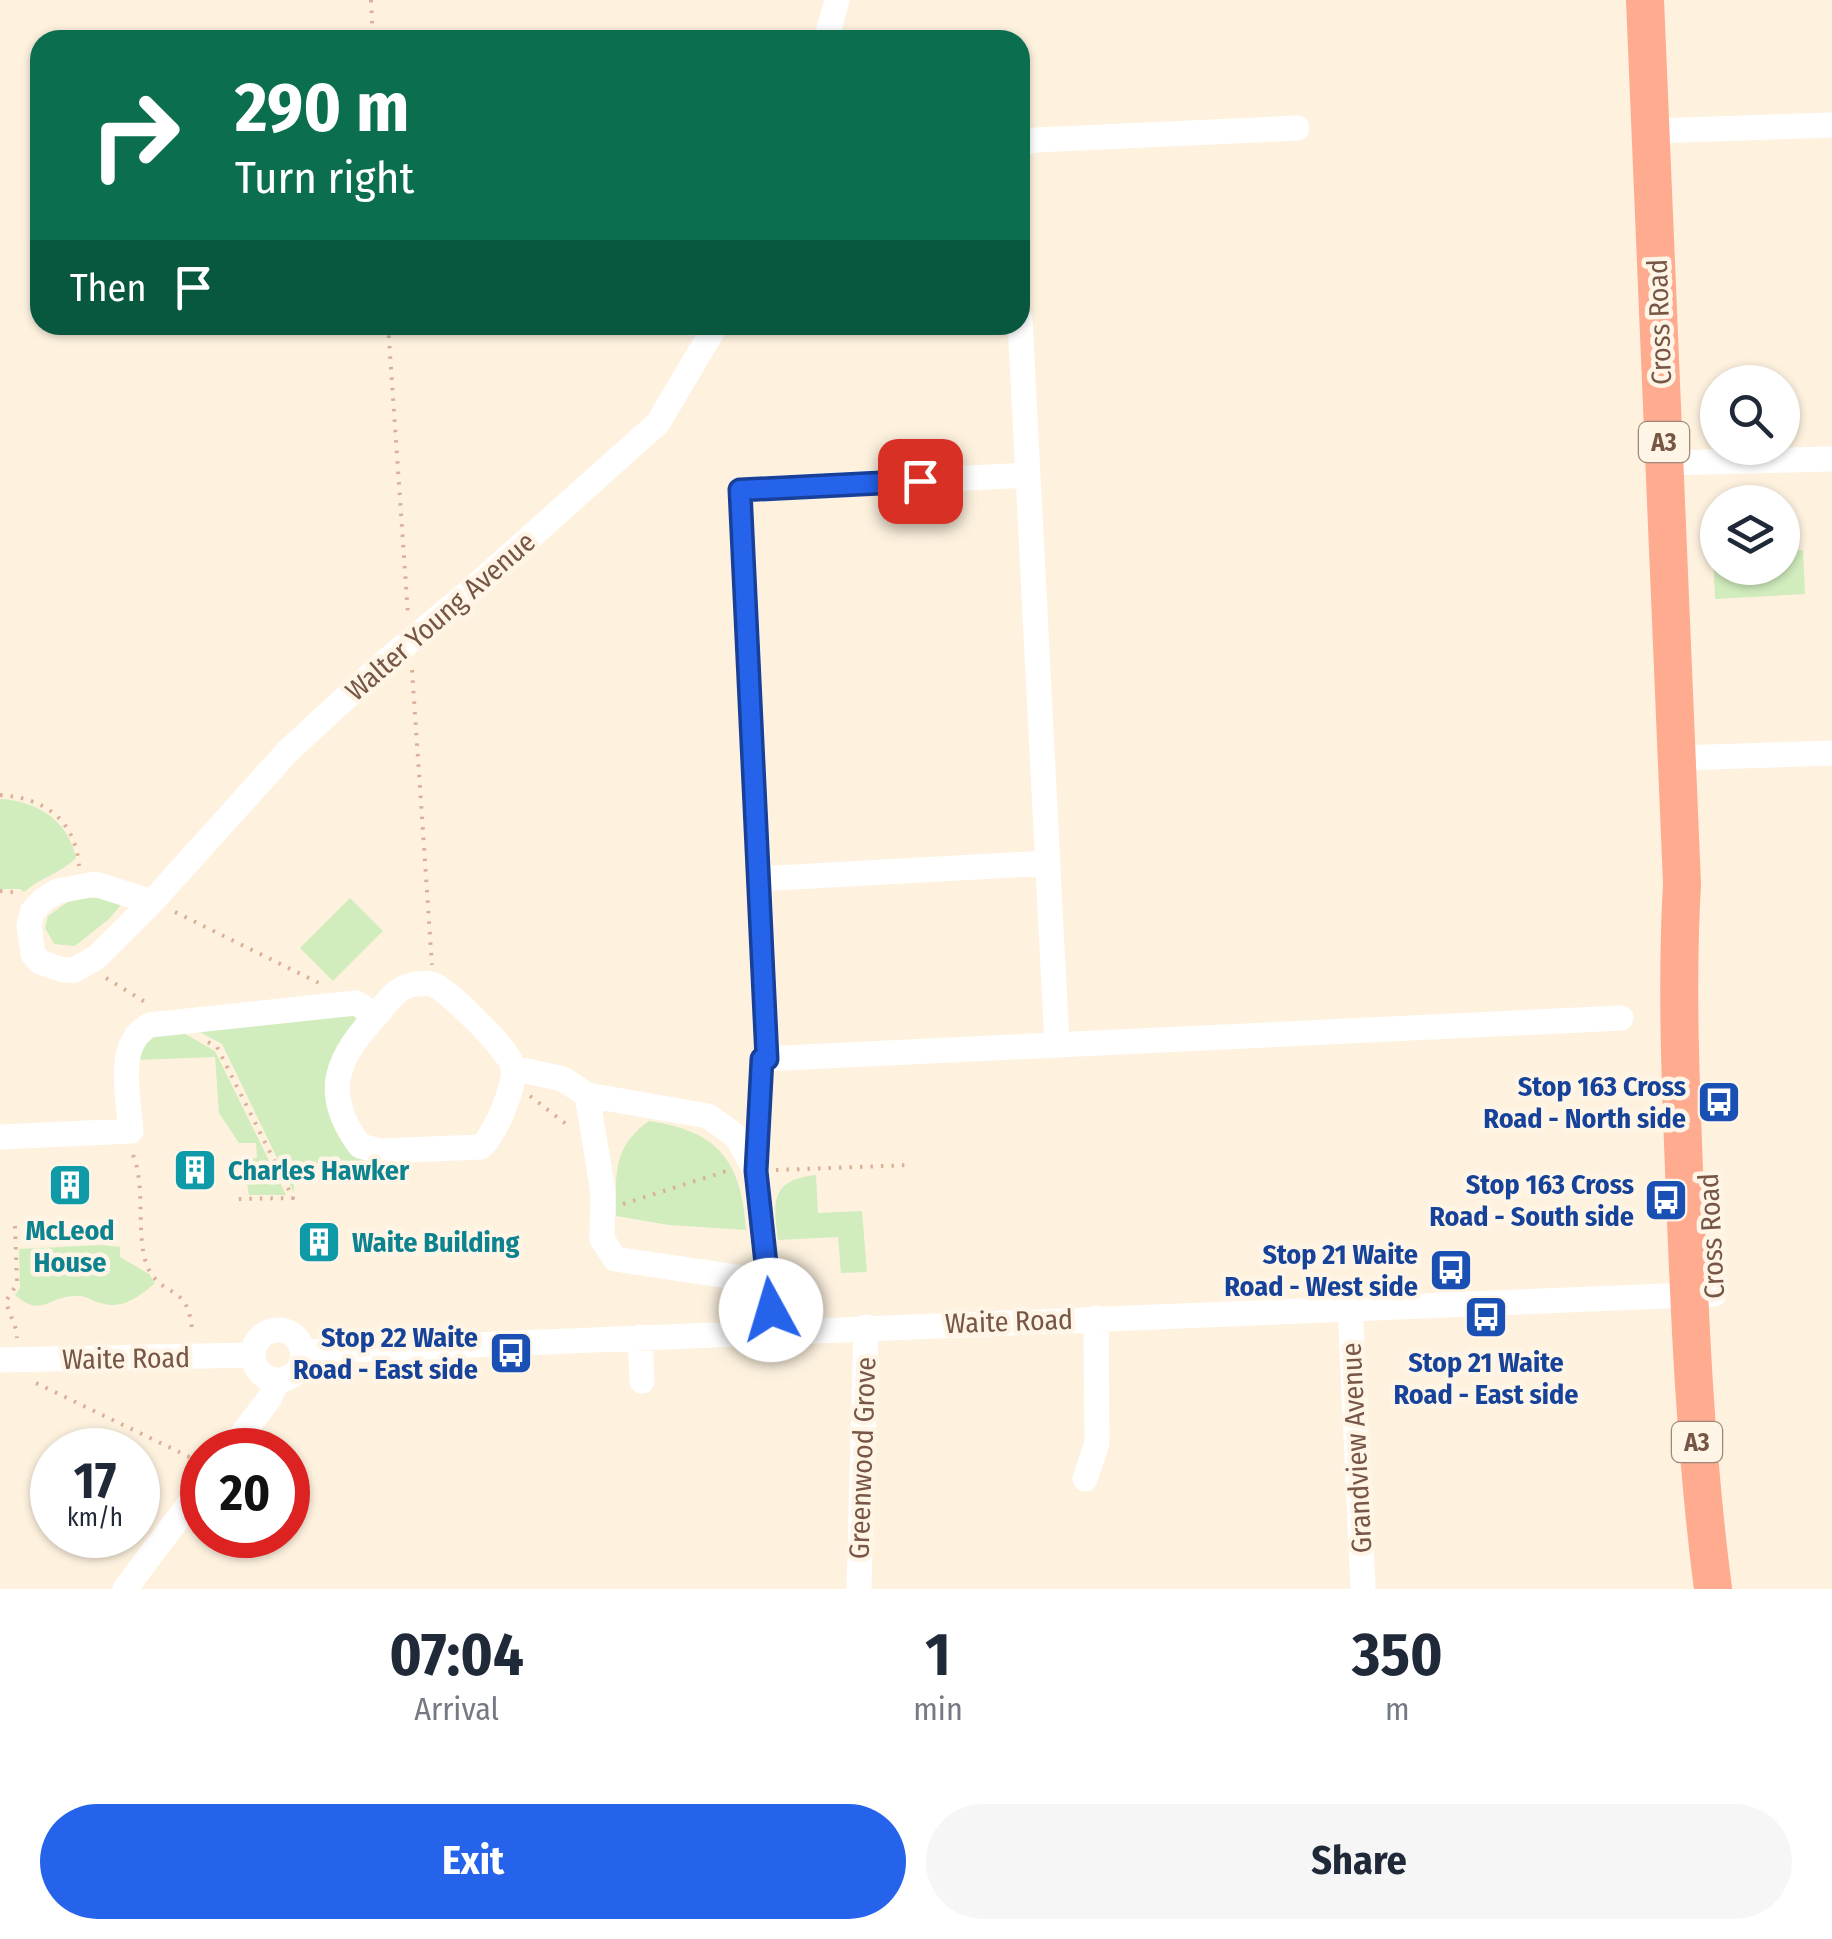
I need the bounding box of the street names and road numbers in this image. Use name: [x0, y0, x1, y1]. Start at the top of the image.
street label: Cross Road: [1641, 259, 1678, 385]
road number: A3: [1639, 422, 1689, 462]
street label: Walter Young Avenue: [339, 525, 542, 708]
street label: Cross Road: [1692, 1172, 1731, 1300]
street label: Waite Road: [944, 1303, 1074, 1340]
street label: Waite Road: [62, 1341, 190, 1376]
street label: Grandview Avenue: [1335, 1342, 1378, 1554]
street label: Greenwood Grove: [842, 1356, 883, 1560]
road number: A3: [1672, 1422, 1722, 1462]

